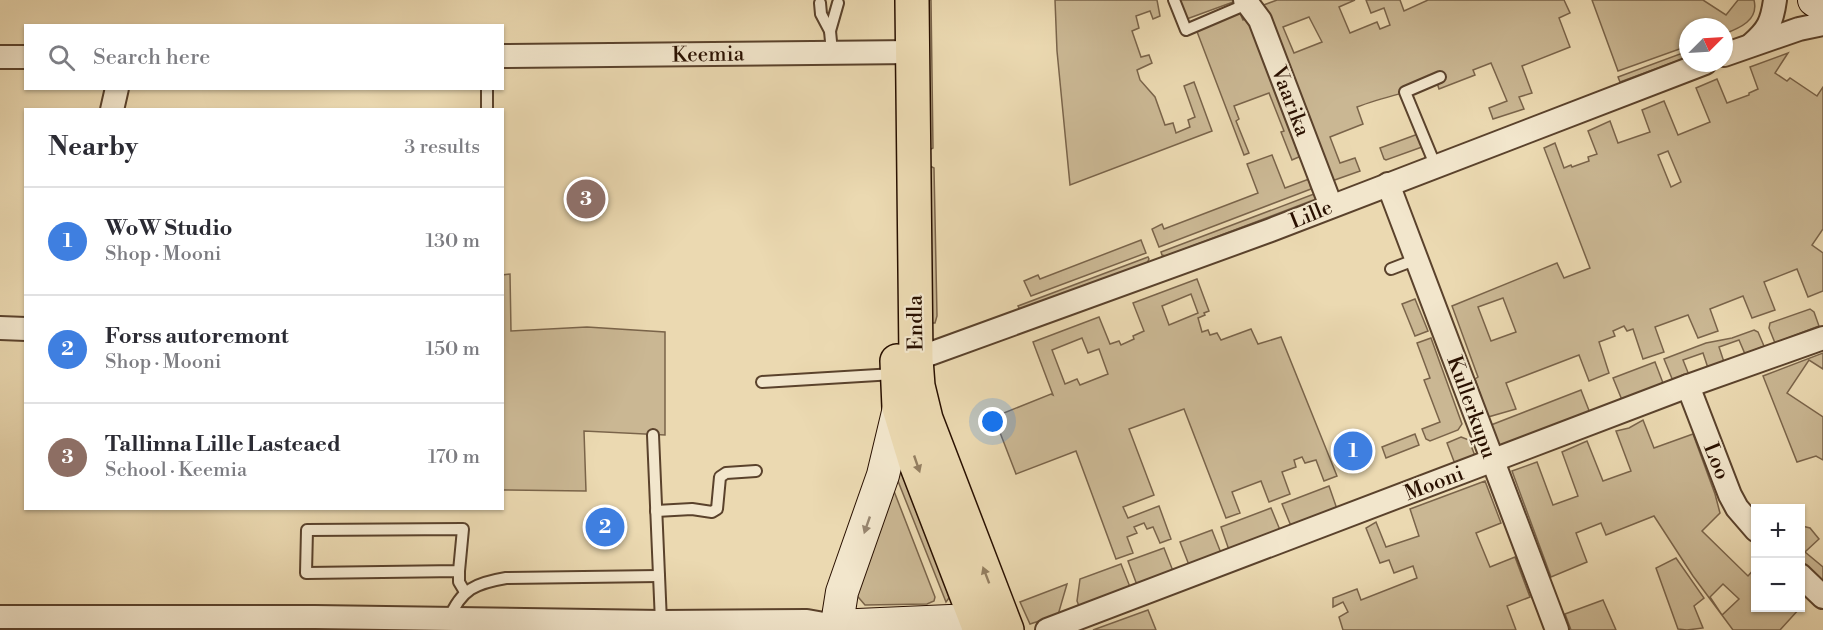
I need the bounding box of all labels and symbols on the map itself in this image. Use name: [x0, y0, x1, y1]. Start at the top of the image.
north arrow: [1679, 18, 1733, 72]
street label: Keemia: [672, 41, 745, 69]
street label: Vaarika: [1264, 62, 1315, 141]
pin: 3: [566, 176, 606, 222]
street label: Lille: [1286, 195, 1337, 235]
street label: Endla: [903, 294, 929, 351]
street label: Kullerkupu: [1441, 353, 1502, 462]
your location: [978, 407, 1007, 436]
pin: 1: [1334, 428, 1372, 474]
street label: Loo: [1697, 439, 1735, 484]
one-way arrow: [912, 455, 922, 473]
street label: Mooni: [1401, 461, 1468, 507]
pin: 2: [586, 504, 624, 550]
one-way arrow: [861, 516, 871, 534]
one-way arrow: [980, 566, 990, 584]

